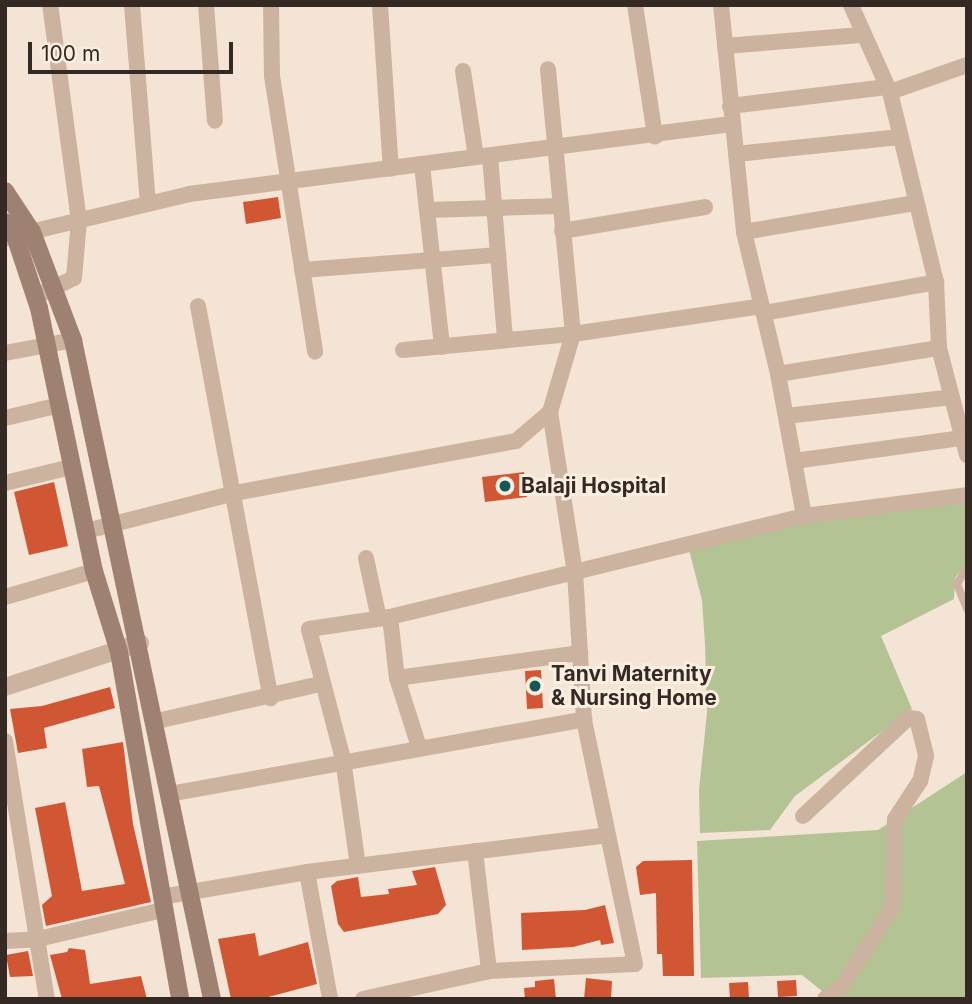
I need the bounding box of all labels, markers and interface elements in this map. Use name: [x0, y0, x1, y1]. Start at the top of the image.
scale bar: [32, 28, 236, 72]
text: 100 m: [41, 41, 100, 66]
place label: Balaji Hospital: [521, 473, 666, 499]
marker: Balaji Hospital: [495, 476, 515, 496]
place label: Tanvi Maternity & Nursing Home: [551, 661, 717, 711]
marker: Tanvi Maternity & Nursing Home: [525, 676, 545, 696]

